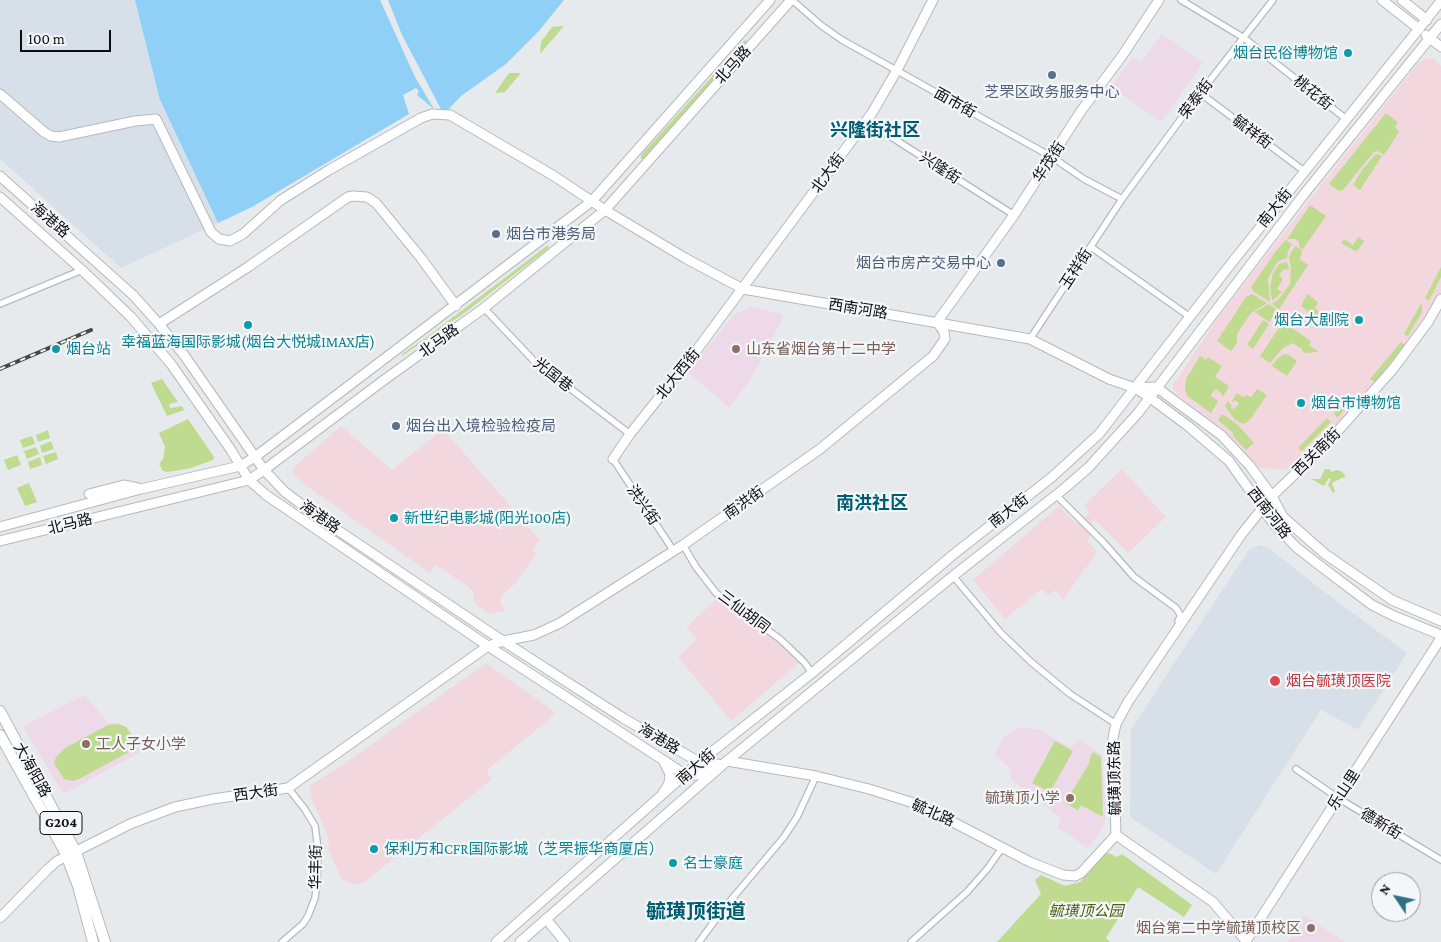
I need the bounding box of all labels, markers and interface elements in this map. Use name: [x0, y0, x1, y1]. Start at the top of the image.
scale bar: [22, 20, 114, 52]
text: 100 m: [28, 31, 65, 47]
street label: 北马路: [711, 42, 755, 88]
place label: 烟台民俗博物馆: [1233, 44, 1338, 62]
marker: 烟台民俗博物馆: [1342, 47, 1354, 59]
marker: 芝罘区政务服务中心: [1046, 69, 1058, 81]
street label: 桃花街: [1290, 72, 1336, 114]
street label: 荣泰街: [1175, 76, 1217, 122]
place label: 芝罘区政务服务中心: [985, 83, 1119, 101]
street label: 面市街: [931, 84, 979, 122]
street label: 毓祥街: [1229, 111, 1275, 153]
district label: 兴隆街社区: [830, 119, 920, 141]
street label: 华茂街: [1029, 138, 1069, 186]
street label: 兴隆街: [916, 148, 964, 188]
street label: 北大街: [807, 150, 849, 196]
street label: 南大街: [1254, 185, 1296, 231]
street label: 海港路: [27, 198, 73, 242]
place label: 烟台市港务局: [506, 225, 596, 243]
marker: 烟台市港务局: [490, 228, 502, 240]
street label: 玉祥街: [1056, 245, 1096, 293]
place label: 烟台市房产交易中心: [856, 254, 991, 272]
marker: 烟台市房产交易中心: [995, 257, 1007, 269]
street label: 西南河路: [827, 295, 889, 323]
place label: 烟台大剧院: [1274, 311, 1349, 329]
marker: 烟台大剧院: [1353, 314, 1365, 326]
marker: 幸福蓝海国际影城(烟台大悦城IMAX店): [242, 319, 254, 331]
street label: 北马路: [416, 320, 462, 362]
place label: 幸福蓝海国际影城(烟台大悦城IMAX店): [121, 333, 375, 351]
place label: 烟台站: [66, 340, 111, 358]
place label: 山东省烟台第十二中学: [746, 340, 896, 358]
marker: 烟台站: [50, 343, 62, 355]
marker: 山东省烟台第十二中学: [730, 343, 742, 355]
street label: 北大西街: [652, 345, 704, 403]
street label: 光国巷: [530, 354, 576, 396]
place label: 烟台市博物馆: [1311, 394, 1401, 412]
marker: 烟台市博物馆: [1295, 397, 1307, 409]
place label: 烟台出入境检验检疫局: [406, 417, 556, 435]
marker: 烟台出入境检验检疫局: [390, 420, 402, 432]
street label: 西关南街: [1289, 424, 1345, 480]
street label: 洪兴街: [623, 481, 663, 529]
street label: 南洪街: [720, 483, 768, 523]
street label: 西南河路: [1243, 484, 1295, 542]
street label: 南大街: [986, 490, 1032, 532]
district label: 南洪社区: [836, 492, 908, 514]
street label: 海港路: [296, 497, 344, 537]
place label: 新世纪电影城(阳光100店): [404, 509, 571, 527]
street label: 北马路: [46, 510, 94, 538]
marker: 新世纪电影城(阳光100店): [388, 512, 400, 524]
street label: 三仙胡同: [715, 587, 773, 637]
place label: 烟台毓璜顶医院: [1286, 672, 1391, 690]
marker: 烟台毓璜顶医院: [1268, 674, 1282, 688]
street label: 海港路: [635, 720, 683, 758]
place label: 工人子女小学: [96, 735, 186, 753]
marker: 工人子女小学: [80, 738, 92, 750]
street label: 大海阳路: [10, 739, 54, 801]
street label: 毓璜顶东路: [1105, 740, 1125, 816]
street label: 南大街: [673, 745, 719, 789]
street label: 乐山里: [1324, 766, 1364, 814]
street label: 西大街: [232, 781, 280, 805]
place label: 毓璜顶小学: [985, 789, 1060, 807]
marker: 毓璜顶小学: [1064, 792, 1076, 804]
street label: 毓北路: [909, 796, 957, 830]
street label: 德新街: [1357, 805, 1405, 843]
road number: G204: [40, 811, 82, 834]
place label: 保利万和CFR国际影城（芝罘振华商厦店）: [384, 840, 664, 858]
marker: 保利万和CFR国际影城（芝罘振华商厦店）: [368, 843, 380, 855]
street label: 华丰街: [307, 844, 325, 890]
place label: 名士豪庭: [683, 854, 743, 872]
marker: 名士豪庭: [667, 857, 679, 869]
north arrow: [1371, 872, 1421, 922]
text: N: [1375, 881, 1394, 898]
district label: 毓璜顶街道: [646, 900, 746, 924]
park label: 毓璜顶公园: [1049, 902, 1123, 920]
place label: 烟台第二中学毓璜顶校区: [1136, 919, 1301, 937]
marker: 烟台第二中学毓璜顶校区: [1305, 922, 1317, 934]

